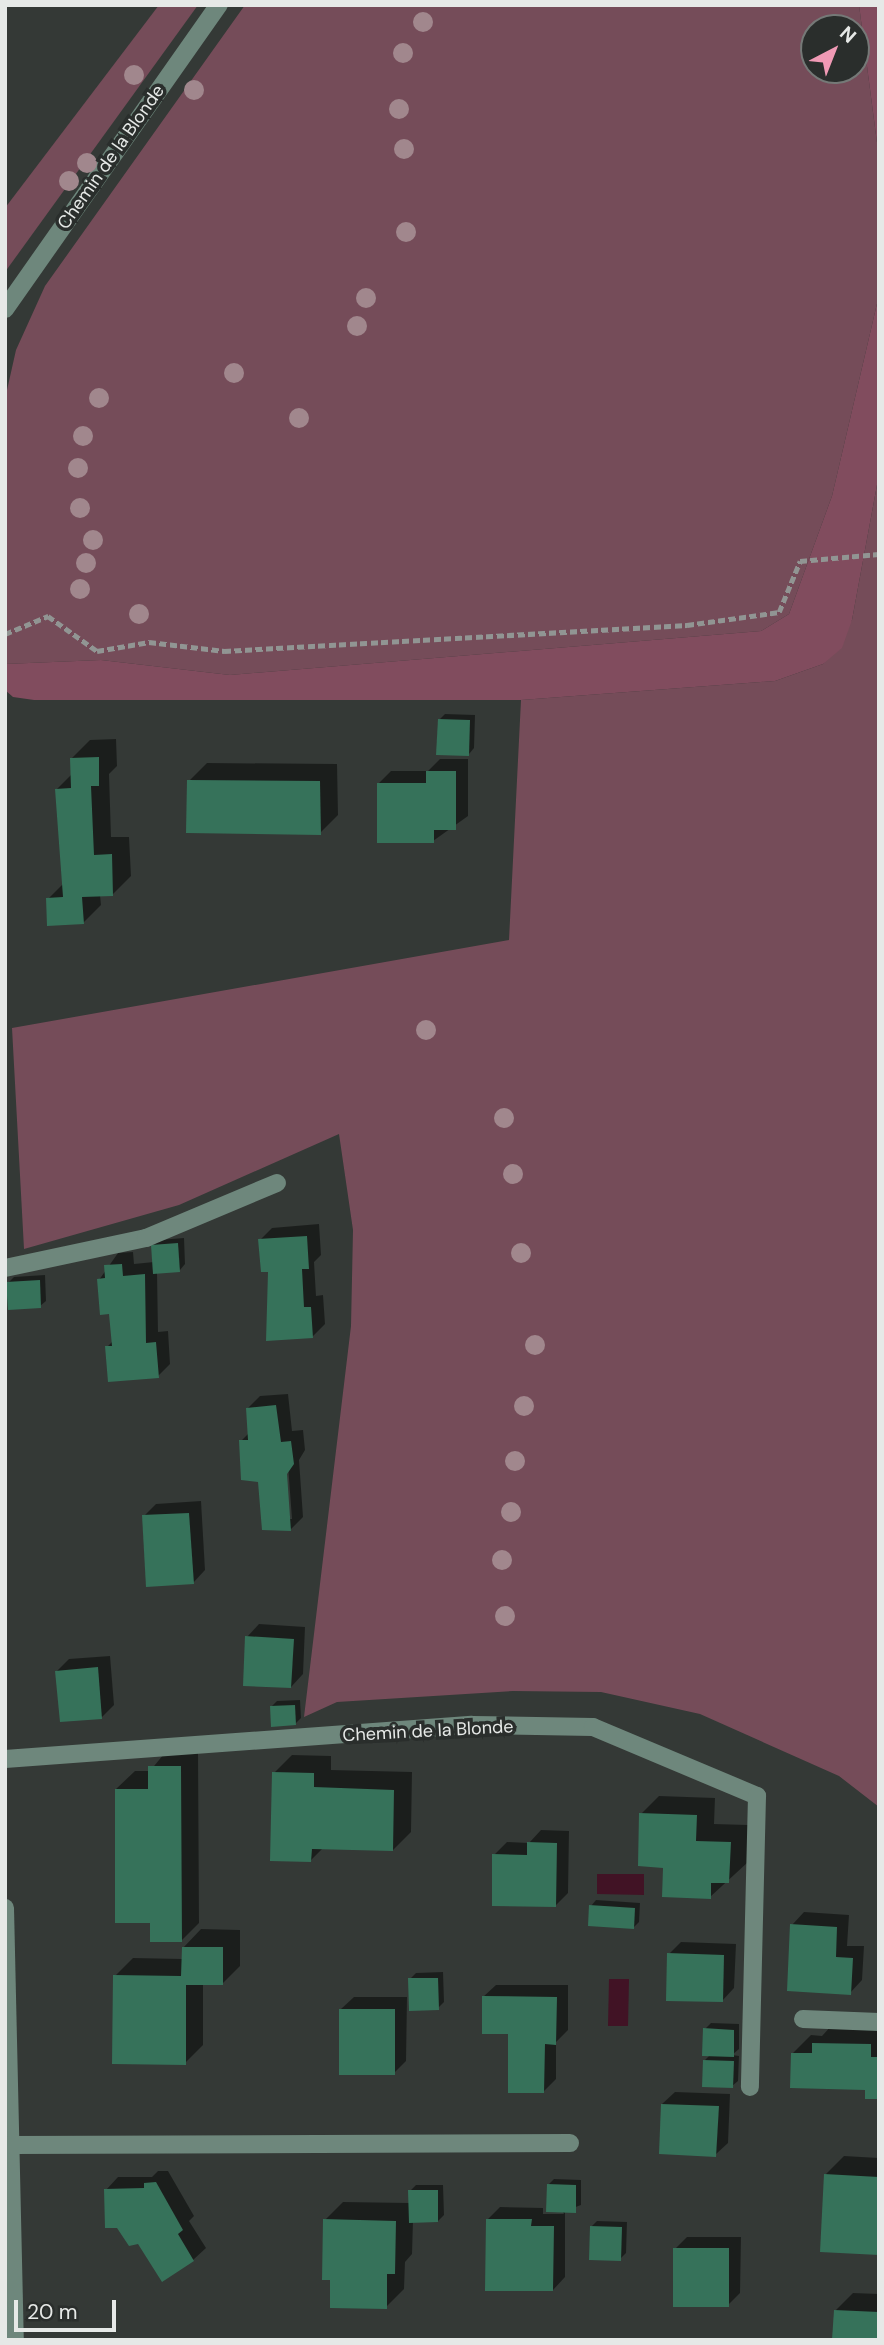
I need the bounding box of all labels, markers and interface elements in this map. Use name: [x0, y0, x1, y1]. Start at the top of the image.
north arrow: [800, 14, 870, 84]
text: N: [835, 21, 862, 48]
street label: Chemin de la Blonde: [53, 81, 169, 233]
street label: Chemin de la Blonde: [342, 1716, 514, 1746]
scale bar: [18, 2286, 119, 2330]
text: 20 m: [27, 2298, 78, 2326]

